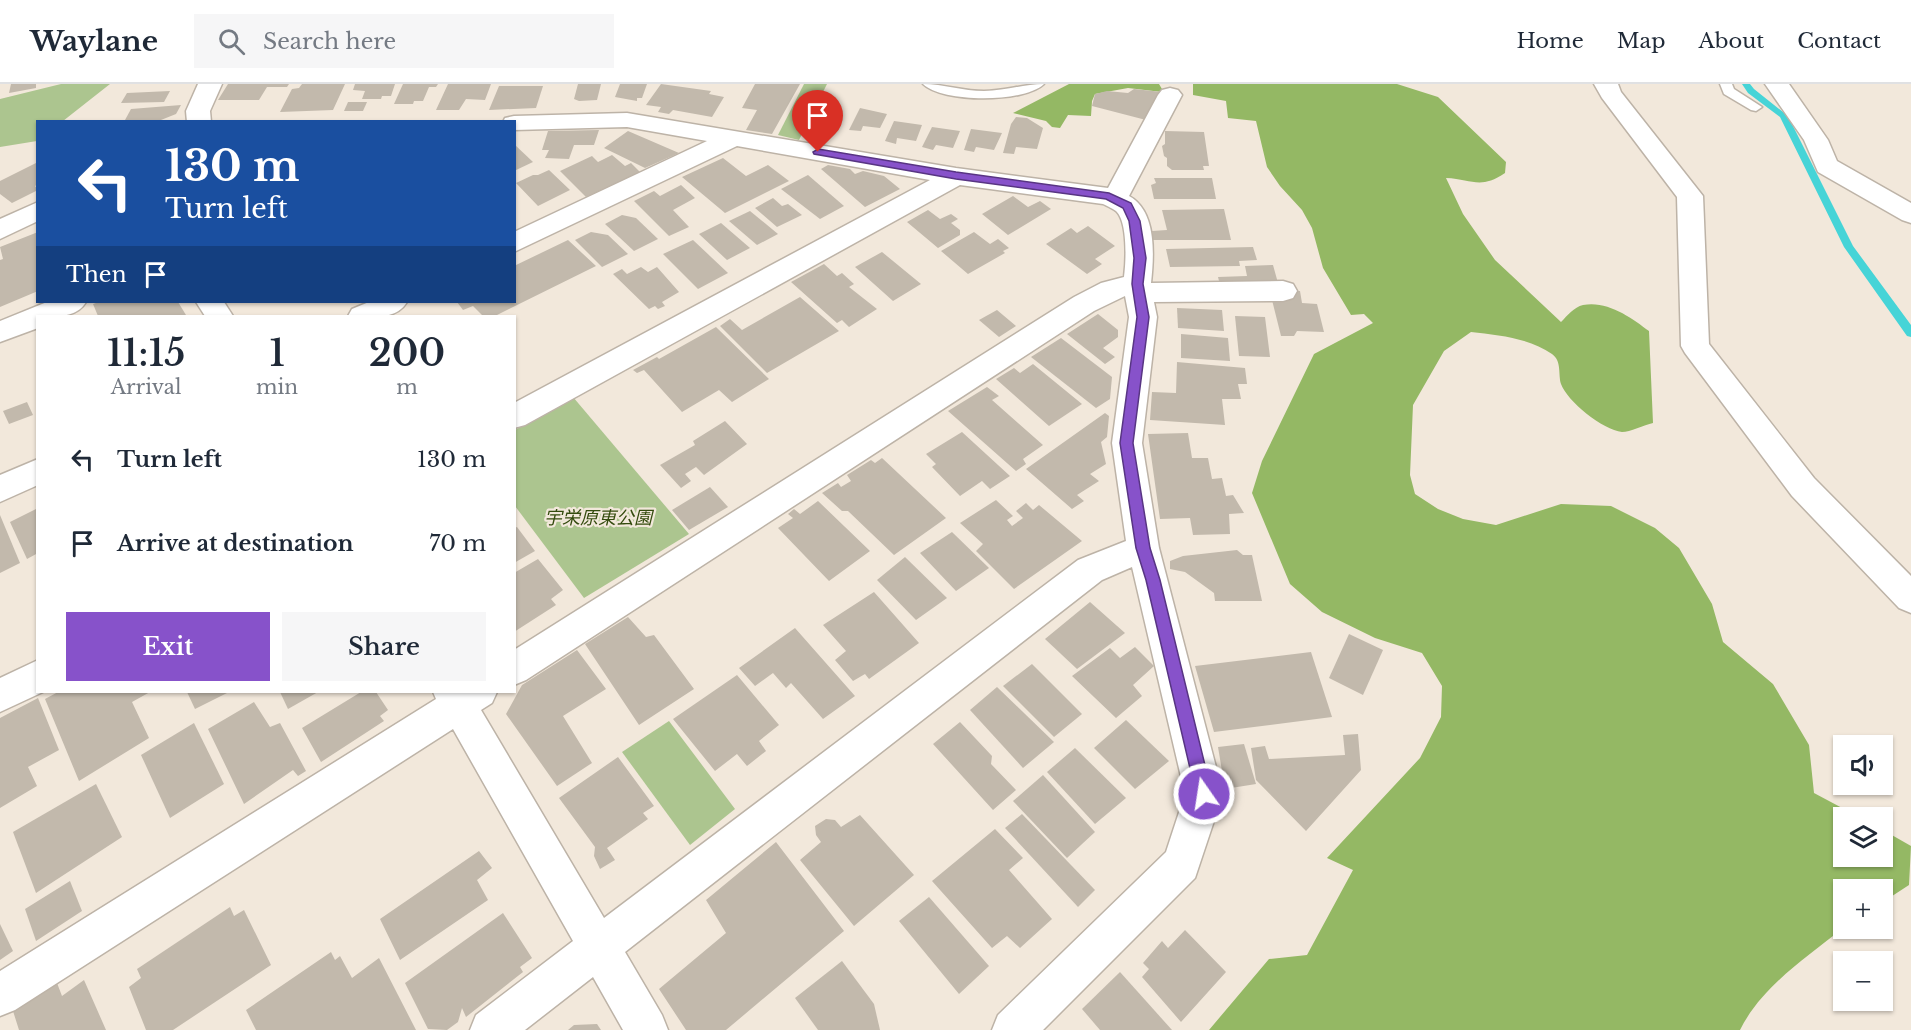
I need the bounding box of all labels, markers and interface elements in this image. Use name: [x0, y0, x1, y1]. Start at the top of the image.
search box: [194, 14, 614, 68]
text: Waylane: [30, 24, 158, 59]
icon: search: [215, 25, 248, 58]
text: Search here: [263, 28, 396, 55]
text: Home: [1517, 28, 1584, 54]
text: Map: [1617, 28, 1665, 54]
text: About: [1698, 28, 1764, 54]
text: Contact: [1797, 28, 1881, 54]
pin: [792, 90, 843, 152]
icon: arrive: [801, 99, 834, 132]
text: 130 m: [165, 140, 299, 192]
icon: left: [66, 144, 144, 222]
text: Turn left: [165, 192, 288, 225]
icon: arrive: [139, 258, 172, 291]
text: Then: [66, 261, 127, 288]
text: 11:15: [107, 331, 185, 376]
text: 1: [269, 331, 285, 376]
text: 200: [369, 331, 445, 376]
text: Arrival: [111, 375, 181, 399]
text: min: [256, 375, 298, 399]
text: m: [396, 375, 418, 399]
icon: left: [66, 443, 99, 476]
text: Turn left: [117, 446, 222, 473]
text: 130 m: [417, 446, 486, 473]
park label: 宇栄原東公園: [544, 507, 655, 529]
icon: arrive: [66, 527, 99, 560]
text: Arrive at destination: [117, 530, 354, 557]
text: 70 m: [429, 530, 486, 557]
button: Exit: [66, 612, 270, 681]
button: Share: [282, 612, 486, 681]
map controls: [1833, 735, 1893, 1011]
button: sound: [1833, 735, 1893, 795]
position arrow: [1172, 762, 1236, 826]
button: layers: [1833, 807, 1893, 867]
button: +: [1833, 879, 1893, 939]
button: −: [1833, 951, 1893, 1011]

